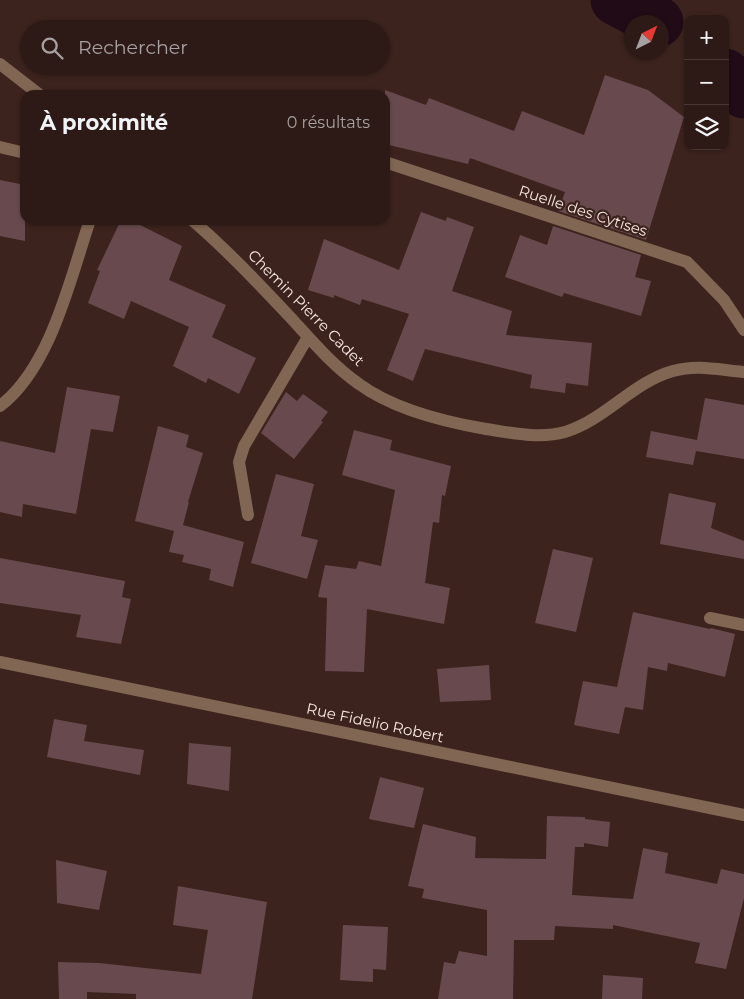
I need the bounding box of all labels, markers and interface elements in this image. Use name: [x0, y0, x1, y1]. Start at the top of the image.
north arrow: [624, 15, 669, 60]
map controls: [684, 15, 729, 150]
button: +: [684, 15, 729, 60]
search box: [20, 20, 390, 75]
icon: search: [38, 34, 66, 62]
text: Rechercher: [78, 36, 188, 59]
button: −: [684, 60, 729, 105]
button: layers: [684, 105, 729, 150]
text: À proximité: [40, 110, 168, 135]
text: 0 résultats: [287, 113, 370, 132]
street label: Ruelle des Cytises: [516, 181, 650, 240]
street label: Chemin Pierre Cadet: [244, 245, 369, 370]
street label: Rue Fidelio Robert: [305, 699, 446, 746]

